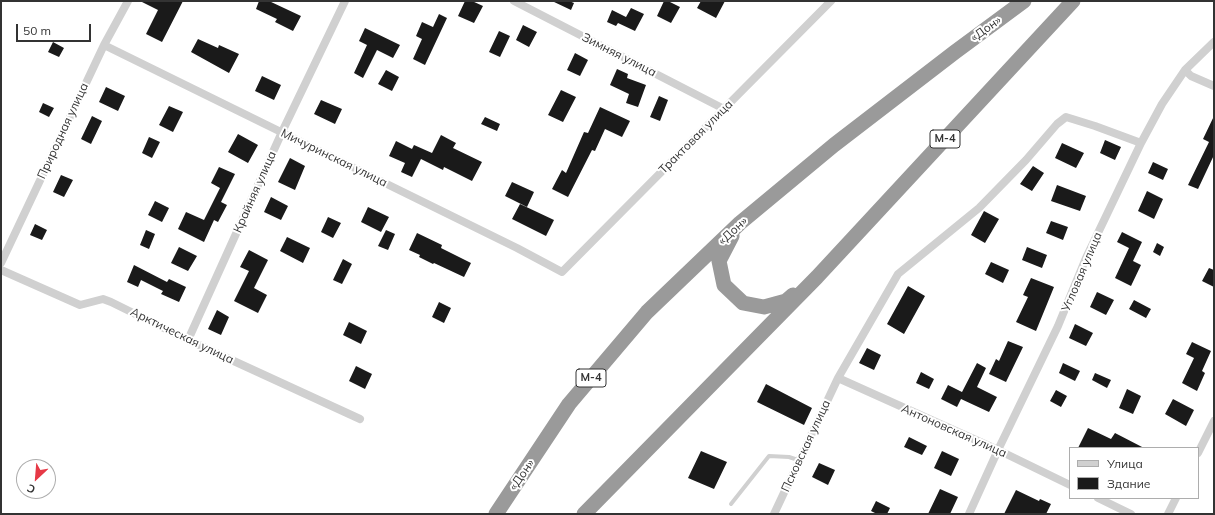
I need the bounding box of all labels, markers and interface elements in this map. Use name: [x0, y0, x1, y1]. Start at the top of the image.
street label: «Дон»: [968, 13, 1004, 45]
scale bar: [18, 16, 93, 42]
text: 50 m: [23, 23, 51, 38]
street label: Зимняя улица: [579, 30, 659, 80]
street label: Природная улица: [34, 81, 92, 181]
street label: Трактовая улица: [656, 97, 736, 177]
street label: Мичуринская улица: [278, 126, 390, 190]
road number: М-4: [930, 130, 960, 148]
street label: Крайняя улица: [231, 149, 279, 235]
street label: «Дон»: [715, 214, 751, 248]
street label: Угловая улица: [1059, 230, 1105, 314]
street label: Арктическая улица: [128, 305, 236, 367]
road number: М-4: [576, 369, 606, 387]
street label: Псковская улица: [778, 398, 834, 494]
street label: Антоновская улица: [899, 401, 1009, 461]
legend: [1069, 447, 1199, 499]
text: Улица: [1107, 456, 1143, 471]
street label: «Дон»: [506, 457, 538, 493]
north arrow: [16, 459, 56, 499]
text: Здание: [1107, 476, 1150, 491]
text: С: [25, 481, 38, 497]

